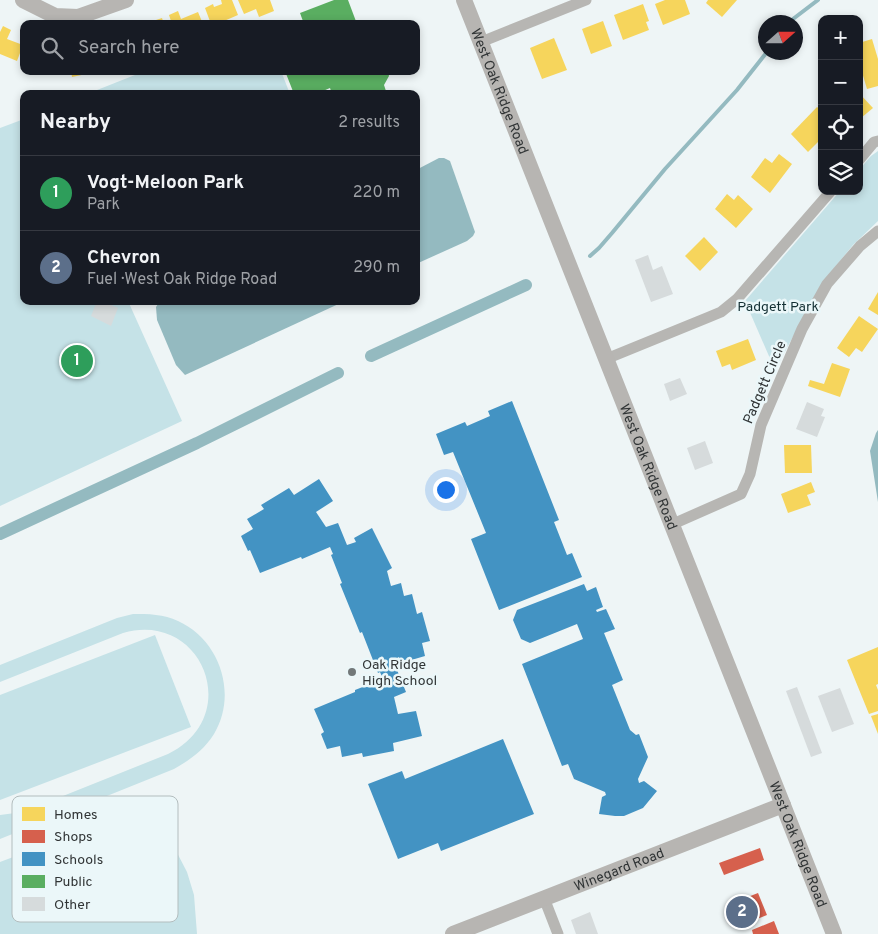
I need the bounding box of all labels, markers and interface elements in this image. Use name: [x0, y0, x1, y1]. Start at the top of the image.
north arrow: [758, 15, 803, 60]
map controls: [818, 15, 863, 195]
button: +: [818, 15, 863, 60]
search box: [20, 20, 420, 75]
street label: West Oak Ridge Road: [466, 26, 531, 157]
icon: search: [38, 34, 66, 62]
text: Search here: [78, 36, 180, 60]
button: −: [818, 60, 863, 105]
button: locate: [818, 105, 863, 150]
text: Nearby: [40, 109, 111, 136]
text: 2 results: [338, 113, 400, 133]
button: layers: [818, 150, 863, 195]
text: Vogt-Meloon Park: [87, 171, 244, 195]
text: 1: [53, 183, 59, 203]
text: 220 m: [353, 183, 400, 203]
text: Park: [87, 195, 120, 215]
text: Chevron: [87, 246, 161, 270]
text: 2: [51, 258, 61, 278]
text: 290 m: [353, 258, 400, 278]
text: Fuel · West Oak Ridge Road: [87, 270, 277, 290]
park label: Padgett Park: [737, 299, 819, 316]
street label: Padgett Circle: [740, 338, 791, 427]
pin: 1: [61, 342, 93, 380]
street label: West Oak Ridge Road: [615, 402, 680, 533]
your location: [433, 477, 459, 503]
place label: Oak Ridge High School: [362, 657, 437, 690]
marker: Oak Ridge High School: [346, 666, 358, 678]
street label: West Oak Ridge Road: [764, 779, 830, 910]
legend: [12, 796, 178, 922]
text: Homes: [54, 807, 98, 824]
text: Shops: [54, 829, 93, 846]
street label: Winegard Road: [572, 845, 667, 896]
text: Schools: [54, 852, 103, 869]
text: Public: [54, 874, 93, 891]
pin: 2: [726, 893, 758, 931]
text: Other: [54, 897, 91, 914]

